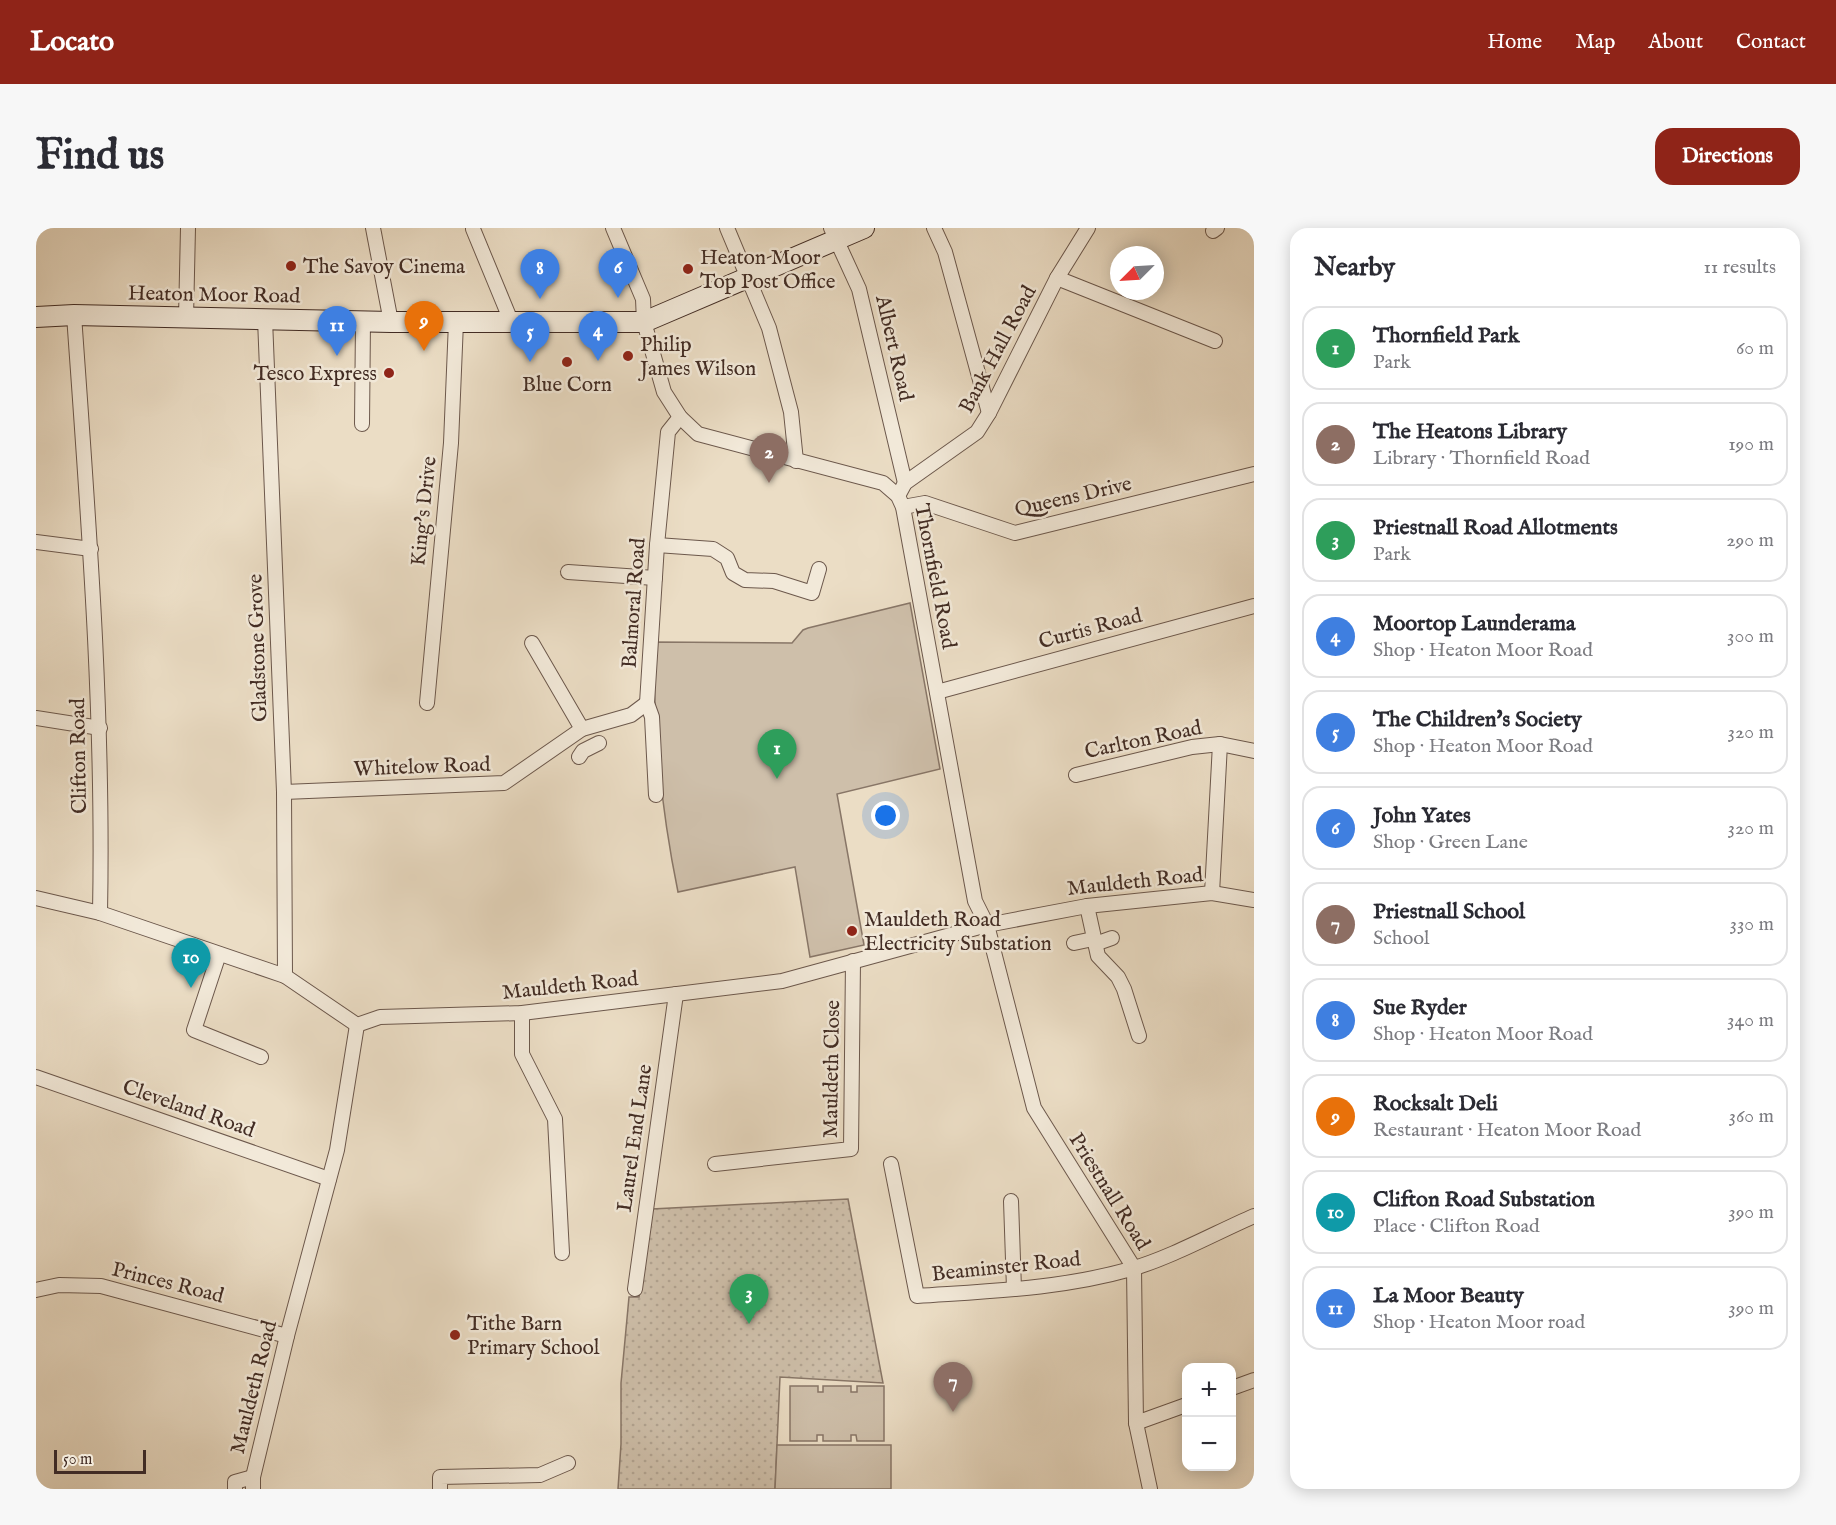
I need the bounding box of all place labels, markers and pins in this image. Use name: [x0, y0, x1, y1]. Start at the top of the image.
place label: Heaton Moor Top Post Office: [700, 245, 836, 296]
pin: 6: [598, 248, 638, 298]
pin: 8: [520, 250, 560, 299]
place label: The Savoy Cinema: [303, 254, 466, 281]
marker: The Savoy Cinema: [284, 259, 298, 273]
marker: Heaton Moor Top Post Office: [681, 262, 695, 276]
pin: 9: [404, 302, 444, 351]
pin: 11: [318, 306, 356, 356]
pin: 5: [510, 312, 550, 362]
pin: 4: [578, 312, 618, 361]
place label: Philip James Wilson: [638, 332, 756, 383]
marker: Philip James Wilson: [621, 349, 635, 363]
marker: Blue Corn: [560, 355, 574, 369]
place label: Tesco Express: [253, 361, 377, 388]
marker: Tesco Express: [382, 366, 396, 380]
place label: Blue Corn: [522, 372, 612, 399]
pin: 2: [750, 434, 788, 483]
pin: 1: [758, 730, 796, 779]
place label: Mauldeth Road Electricity Substation: [864, 907, 1052, 958]
marker: Mauldeth Road Electricity Substation: [845, 924, 859, 938]
pin: 10: [172, 938, 210, 988]
pin: 3: [730, 1274, 768, 1324]
place label: Tithe Barn Primary School: [467, 1311, 600, 1362]
marker: Tithe Barn Primary School: [448, 1328, 462, 1342]
pin: 7: [934, 1362, 972, 1412]

